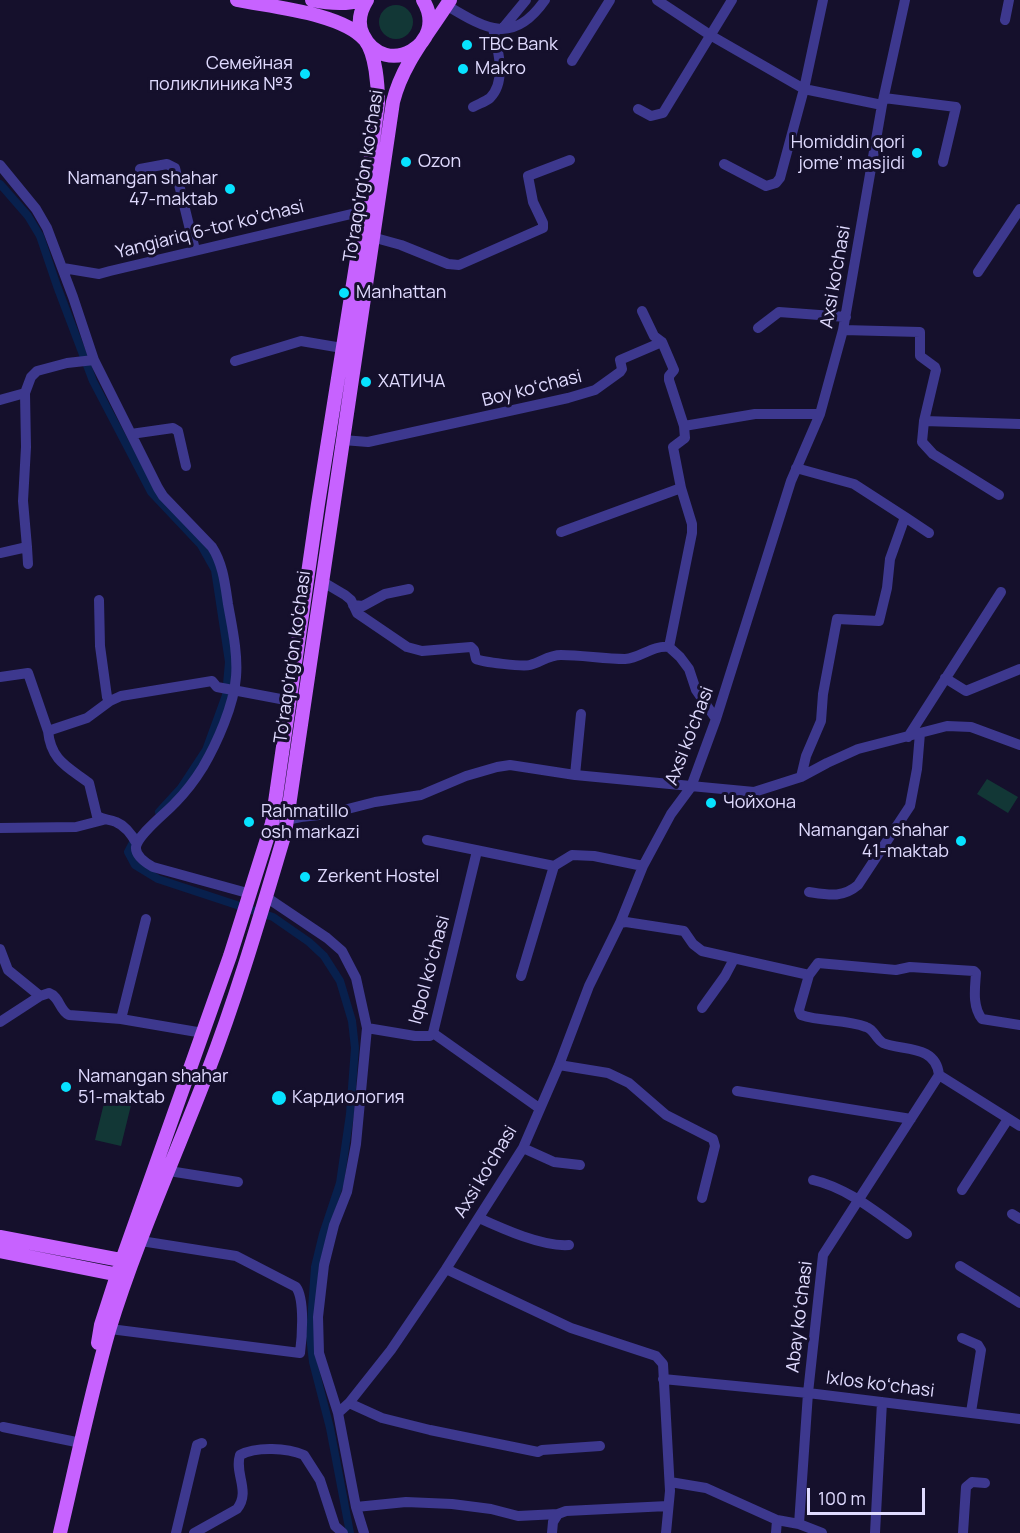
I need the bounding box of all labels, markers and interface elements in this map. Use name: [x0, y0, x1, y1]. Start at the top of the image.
place label: TBC Bank: [479, 34, 558, 56]
marker: TBC Bank: [460, 38, 474, 52]
place label: Семейная поликлиника №3: [149, 53, 293, 96]
place label: Makro: [475, 58, 526, 80]
marker: Makro: [456, 62, 470, 76]
marker: Семейная поликлиника №3: [298, 67, 312, 81]
street label: To'raqo'rg'on ko'chasi: [340, 88, 388, 264]
place label: Homiddin qori jome’ masjidi: [791, 132, 905, 174]
marker: Homiddin qori jome’ masjidi: [910, 146, 924, 160]
place label: Ozon: [418, 151, 461, 173]
marker: Ozon: [399, 155, 413, 169]
place label: Namangan shahar 47-maktab: [67, 168, 218, 210]
marker: Namangan shahar 47-maktab: [223, 182, 237, 196]
street label: Yangiаriq 6-tor koʼchasi: [114, 196, 306, 264]
street label: Axsi ko'chasi: [816, 224, 856, 330]
place label: Manhattan: [356, 282, 447, 304]
marker: Manhattan: [337, 286, 351, 300]
street label: Boy koʻchasi: [480, 366, 584, 412]
place label: ХАТИЧА: [378, 371, 445, 393]
marker: ХАТИЧА: [359, 375, 373, 389]
street label: To'raqo'rg'on ko'chasi: [270, 569, 316, 745]
street label: Axsi ko'chasi: [661, 684, 719, 788]
place label: Чойхона: [723, 792, 796, 814]
marker: Чойхона: [704, 796, 718, 810]
place label: Rahmatillo osh markazi: [261, 801, 360, 844]
marker: Rahmatillo osh markazi: [242, 815, 256, 829]
place label: Namangan shahar 41-maktab: [798, 820, 949, 862]
marker: Namangan shahar 41-maktab: [954, 834, 968, 848]
place label: Zerkent Hostel: [317, 866, 439, 888]
marker: Zerkent Hostel: [298, 870, 312, 884]
street label: Iqbol koʻchasi: [405, 913, 455, 1027]
place label: Namangan shahar 51-maktab: [78, 1066, 229, 1108]
marker: Namangan shahar 51-maktab: [59, 1080, 73, 1094]
place label: Кардиология: [292, 1087, 405, 1109]
marker: Кардиология: [270, 1089, 288, 1107]
street label: Axsi ko'chasi: [450, 1122, 522, 1222]
street label: Abay koʻchasi: [782, 1260, 818, 1374]
street label: Ixlos koʻchasi: [824, 1368, 936, 1402]
scale bar: [810, 1476, 928, 1514]
text: 100 m: [818, 1486, 866, 1510]

